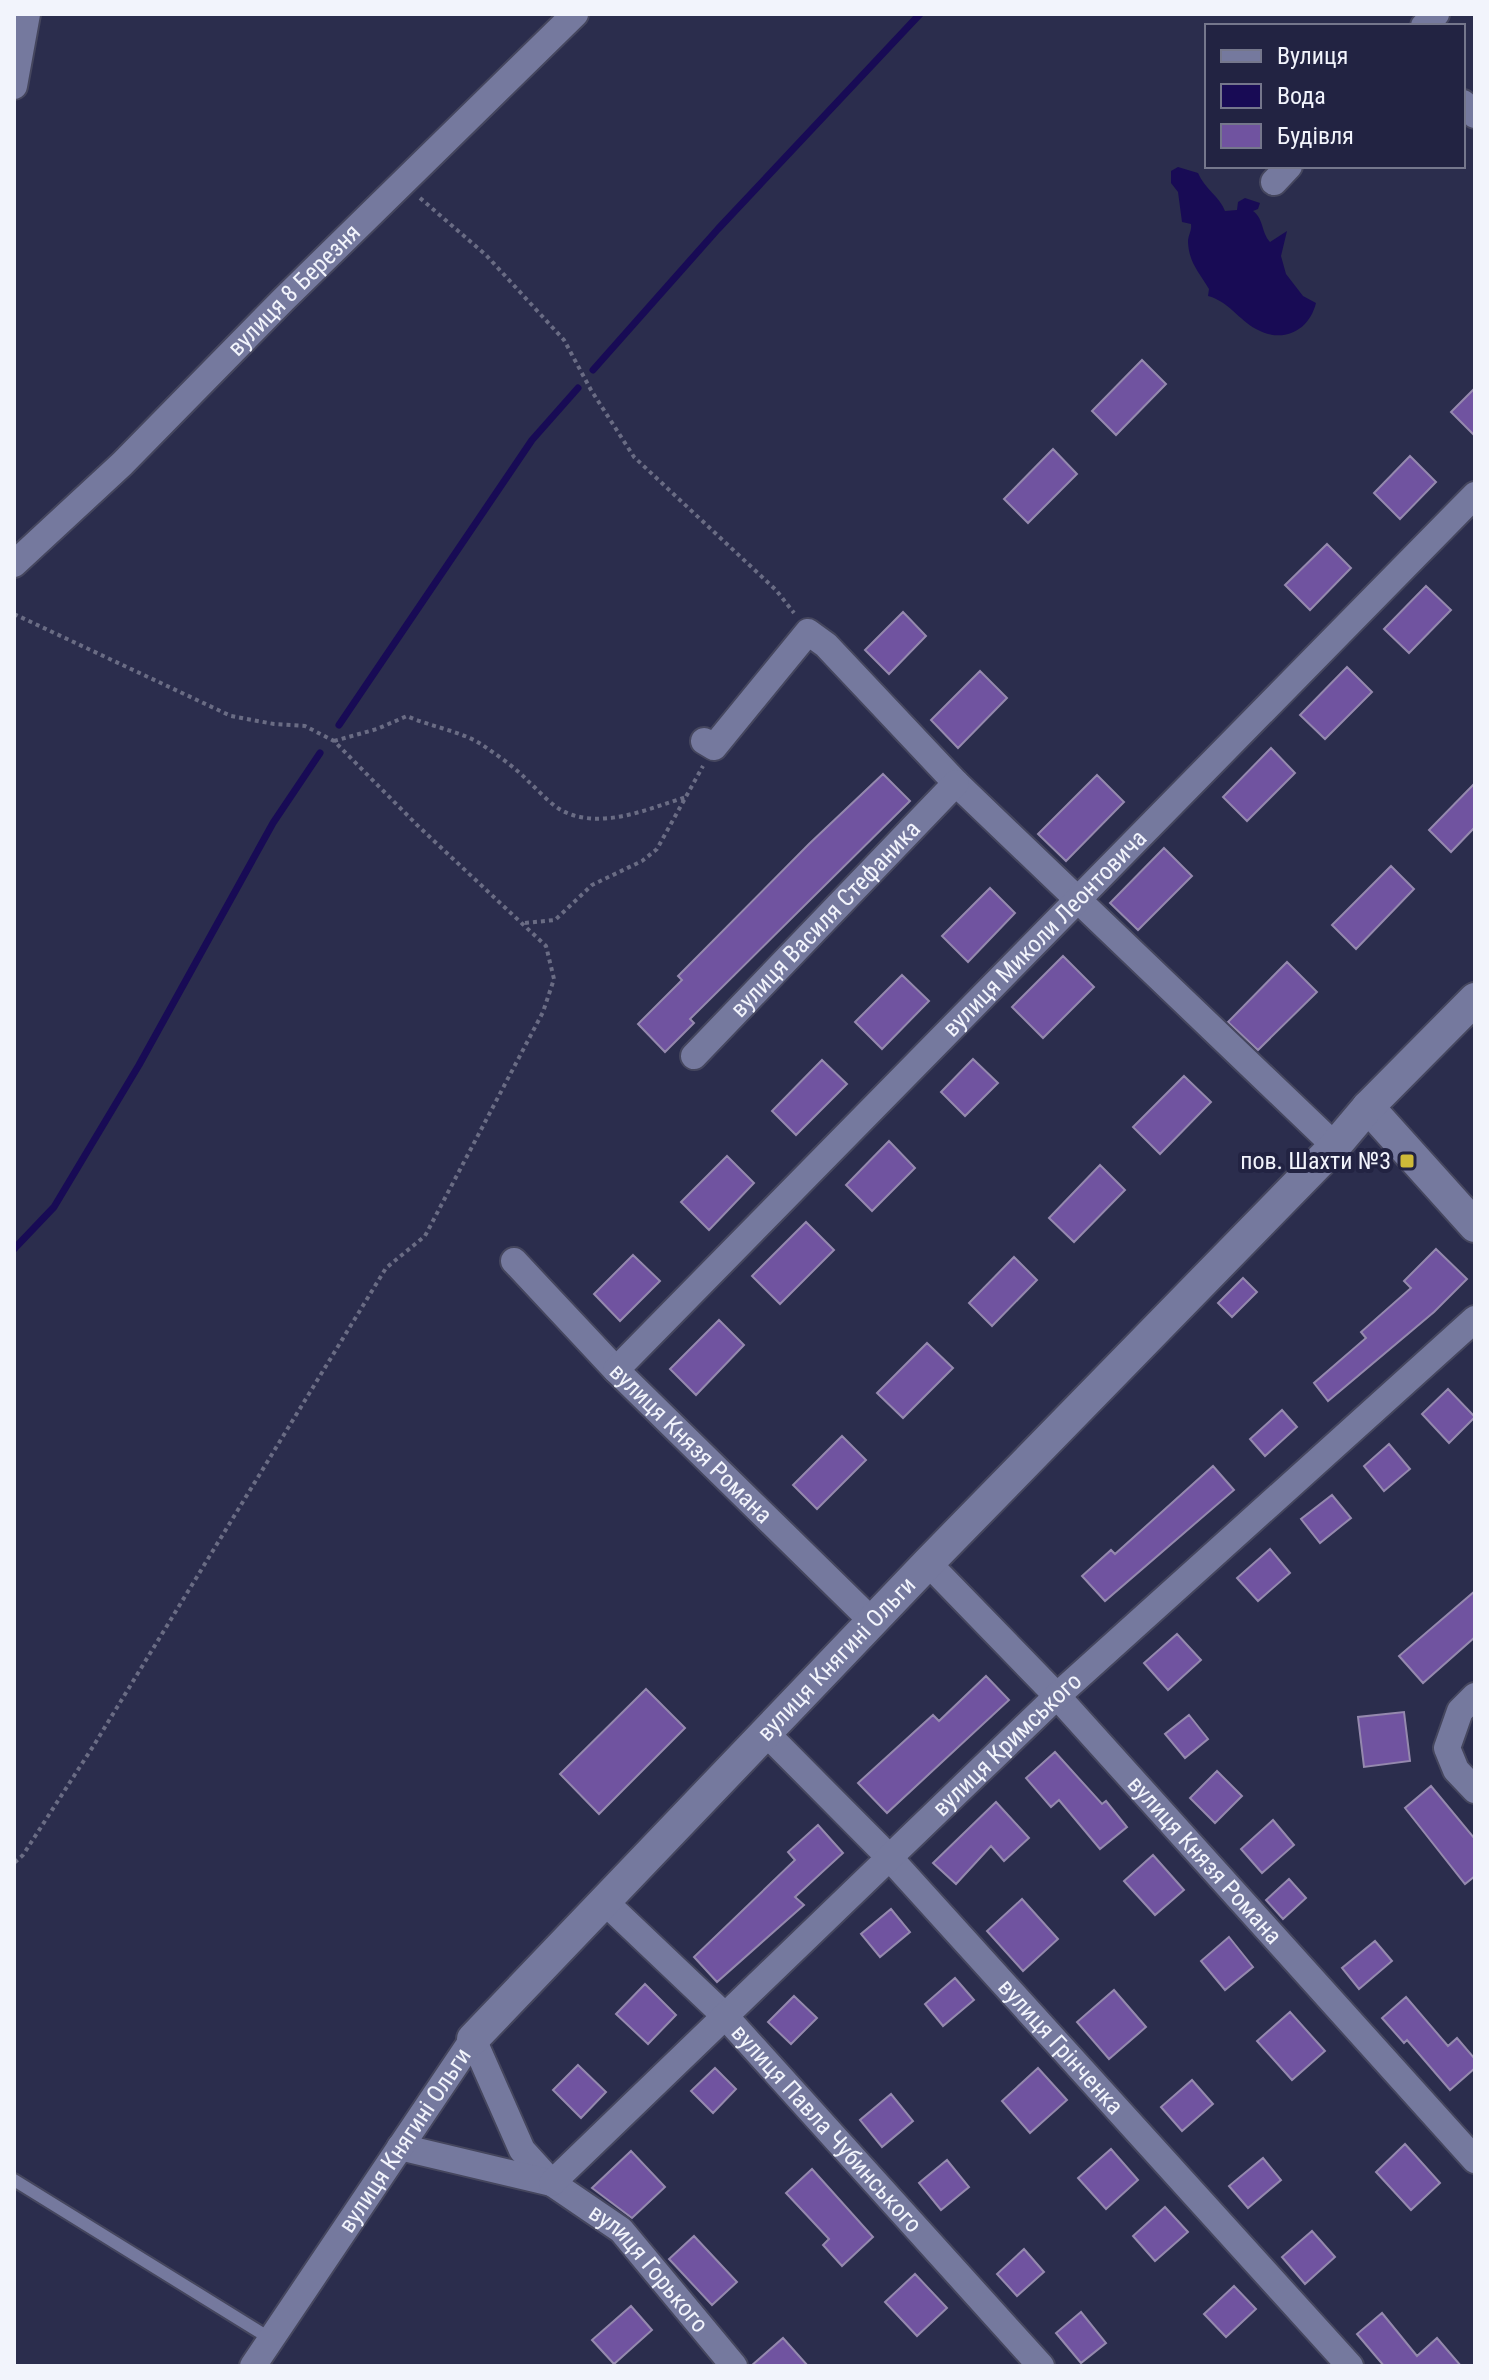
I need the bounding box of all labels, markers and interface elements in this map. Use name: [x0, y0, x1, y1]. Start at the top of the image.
legend: [1205, 24, 1465, 168]
text: Вулиця: [1277, 42, 1348, 70]
text: Вода: [1277, 82, 1326, 110]
text: Будівля: [1277, 122, 1354, 150]
street label: вулиця 8 Березня: [222, 218, 366, 362]
street label: вулиця Василя Стефаника: [725, 815, 926, 1023]
street label: вулиця Миколи Леонтовича: [937, 824, 1152, 1043]
place label: пов. Шахти №3: [1240, 1147, 1391, 1175]
marker: пов. Шахти №3: [1398, 1152, 1416, 1170]
street label: вулиця Князя Романа: [604, 1358, 778, 1529]
street label: вулиця Княгині Ольги: [752, 1571, 921, 1747]
street label: вулиця Кримського: [927, 1667, 1087, 1822]
street label: вулиця Князя Романа: [1122, 1770, 1288, 1950]
street label: вулиця Грінченка: [992, 1973, 1129, 2120]
street label: вулиця Павла Чубинського: [726, 2019, 928, 2238]
street label: вулиця Княгині Ольги: [333, 2043, 477, 2238]
street label: вулиця Горького: [584, 2198, 714, 2338]

